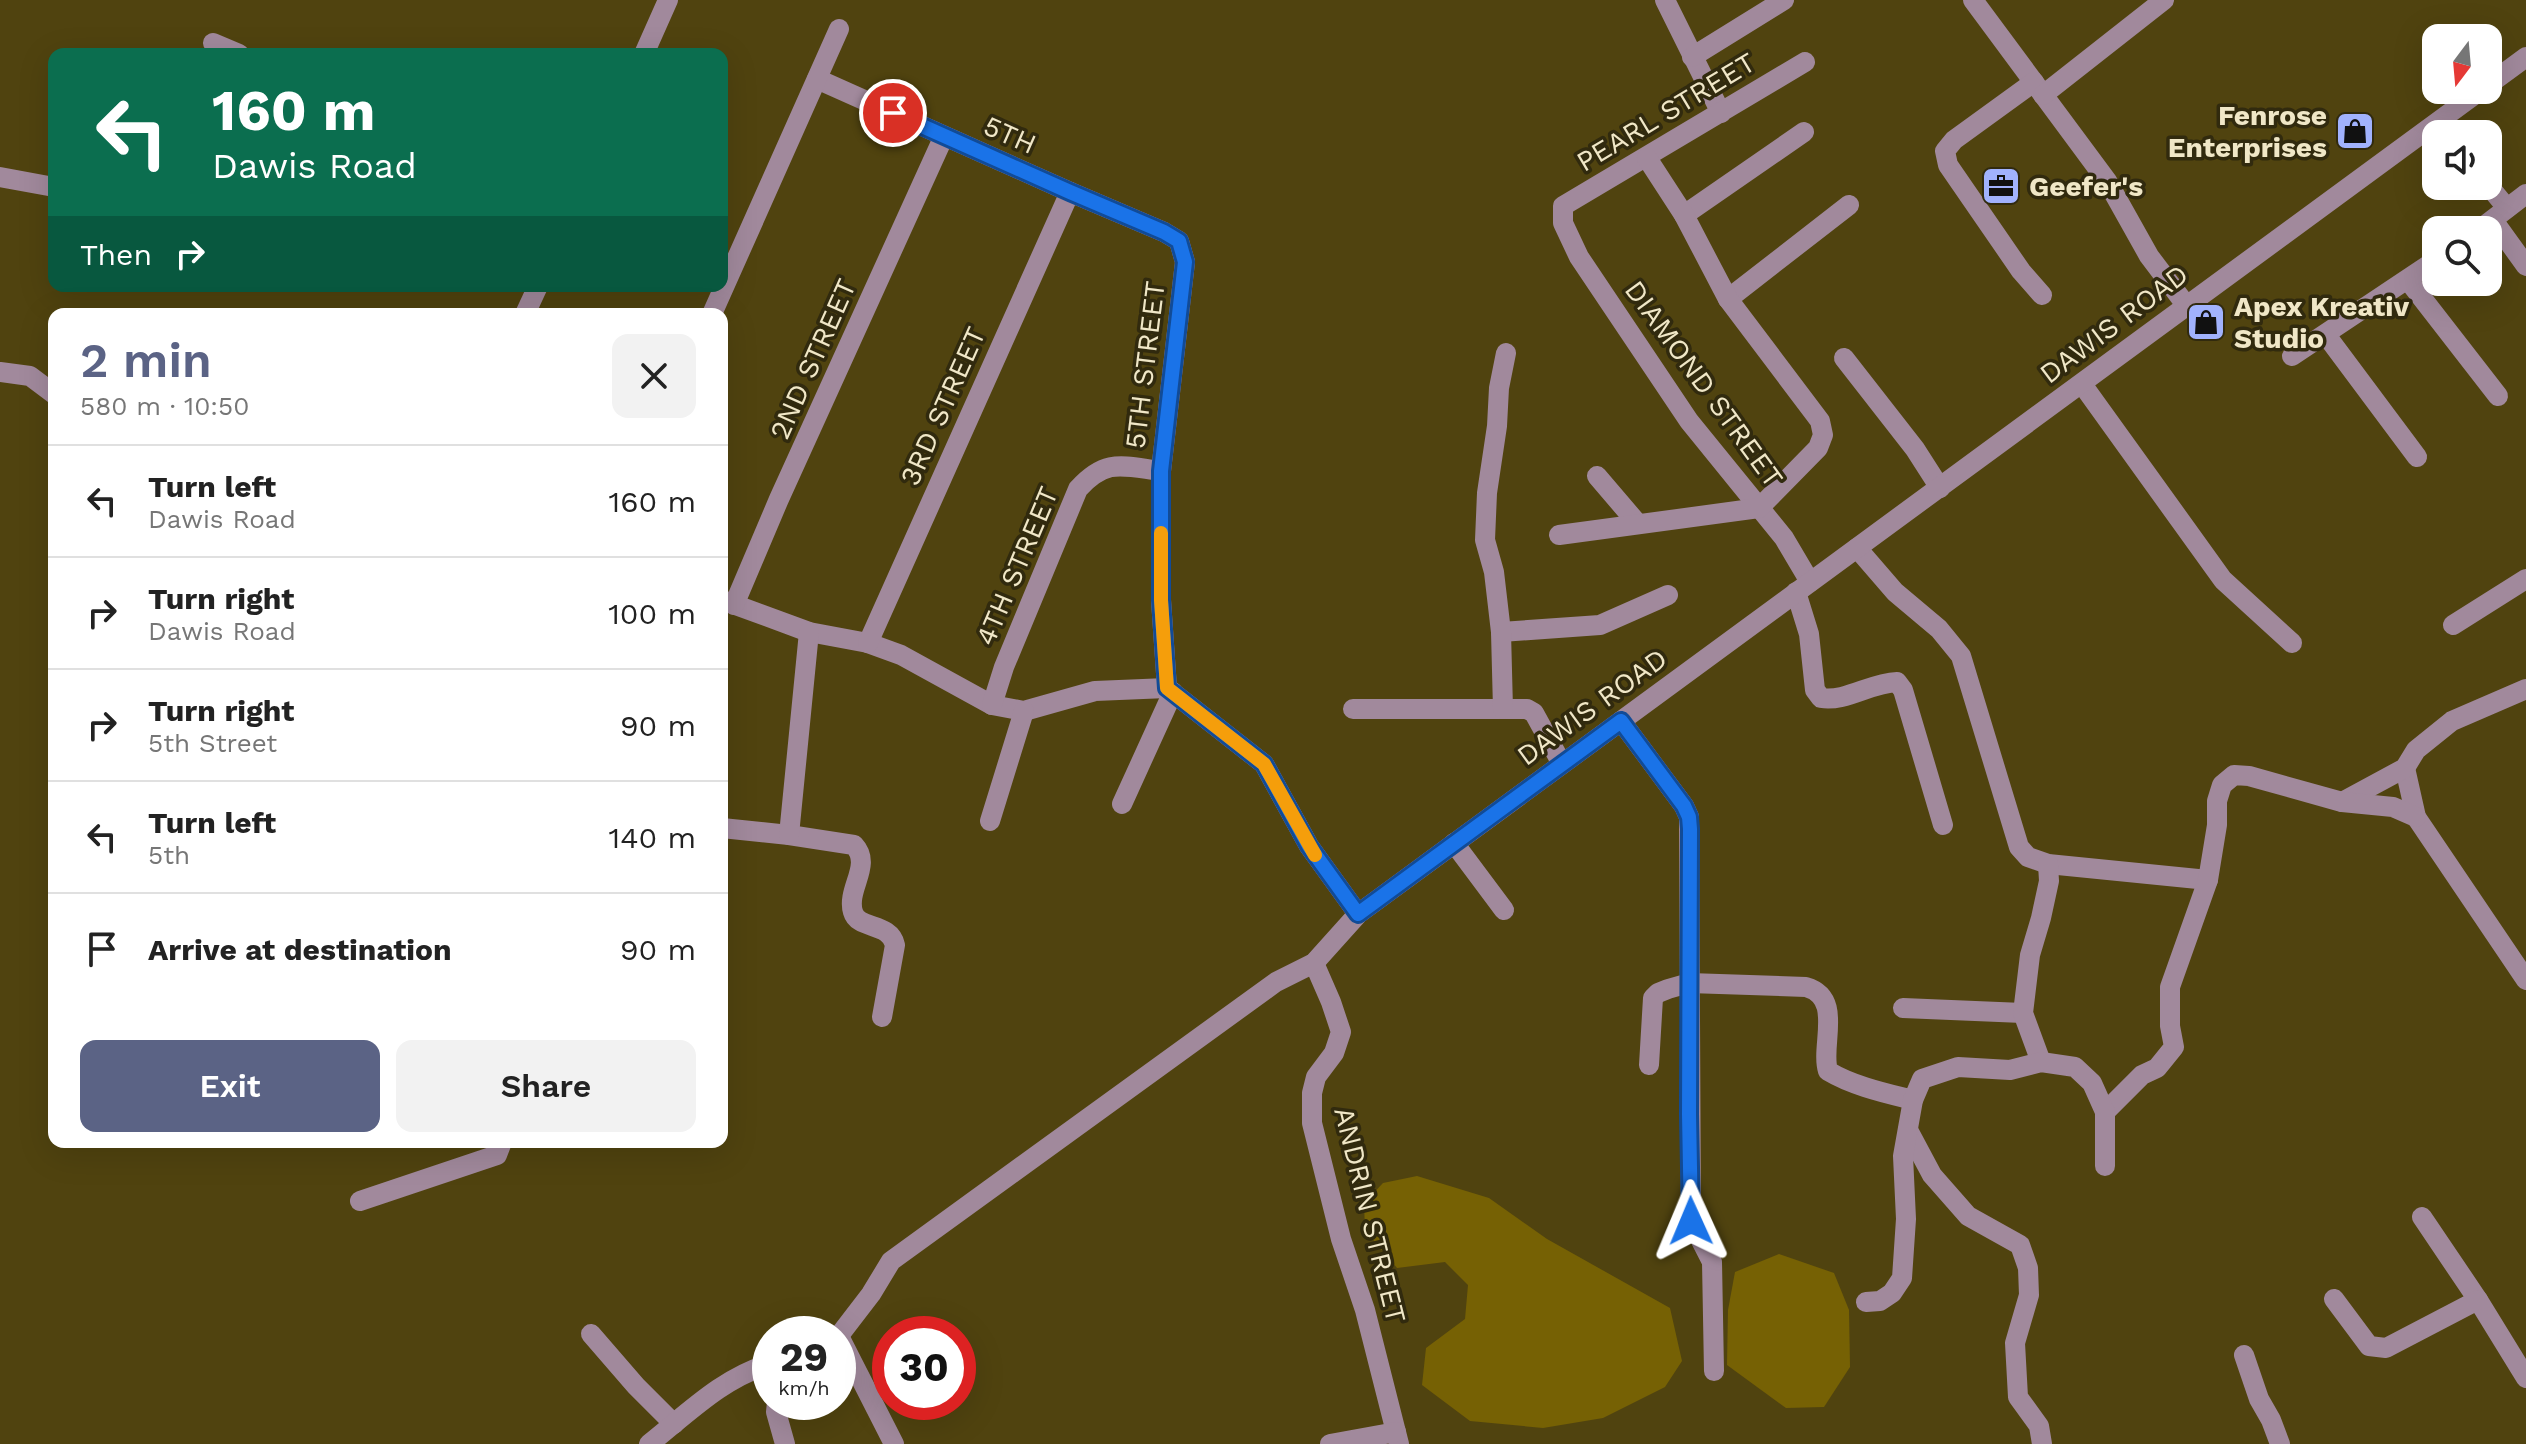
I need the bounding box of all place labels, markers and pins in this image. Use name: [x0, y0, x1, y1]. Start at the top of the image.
pin: [859, 79, 927, 147]
place label: Fenrose Enterprises: [2168, 99, 2327, 164]
shop icon: Fenrose Enterprises: [2334, 110, 2376, 152]
office icon: Geefer's: [1980, 165, 2022, 207]
place label: Geefer's: [2029, 170, 2143, 203]
place label: Apex Kreativ Studio: [2234, 290, 2409, 355]
shop icon: Apex Kreativ Studio: [2185, 301, 2227, 343]

